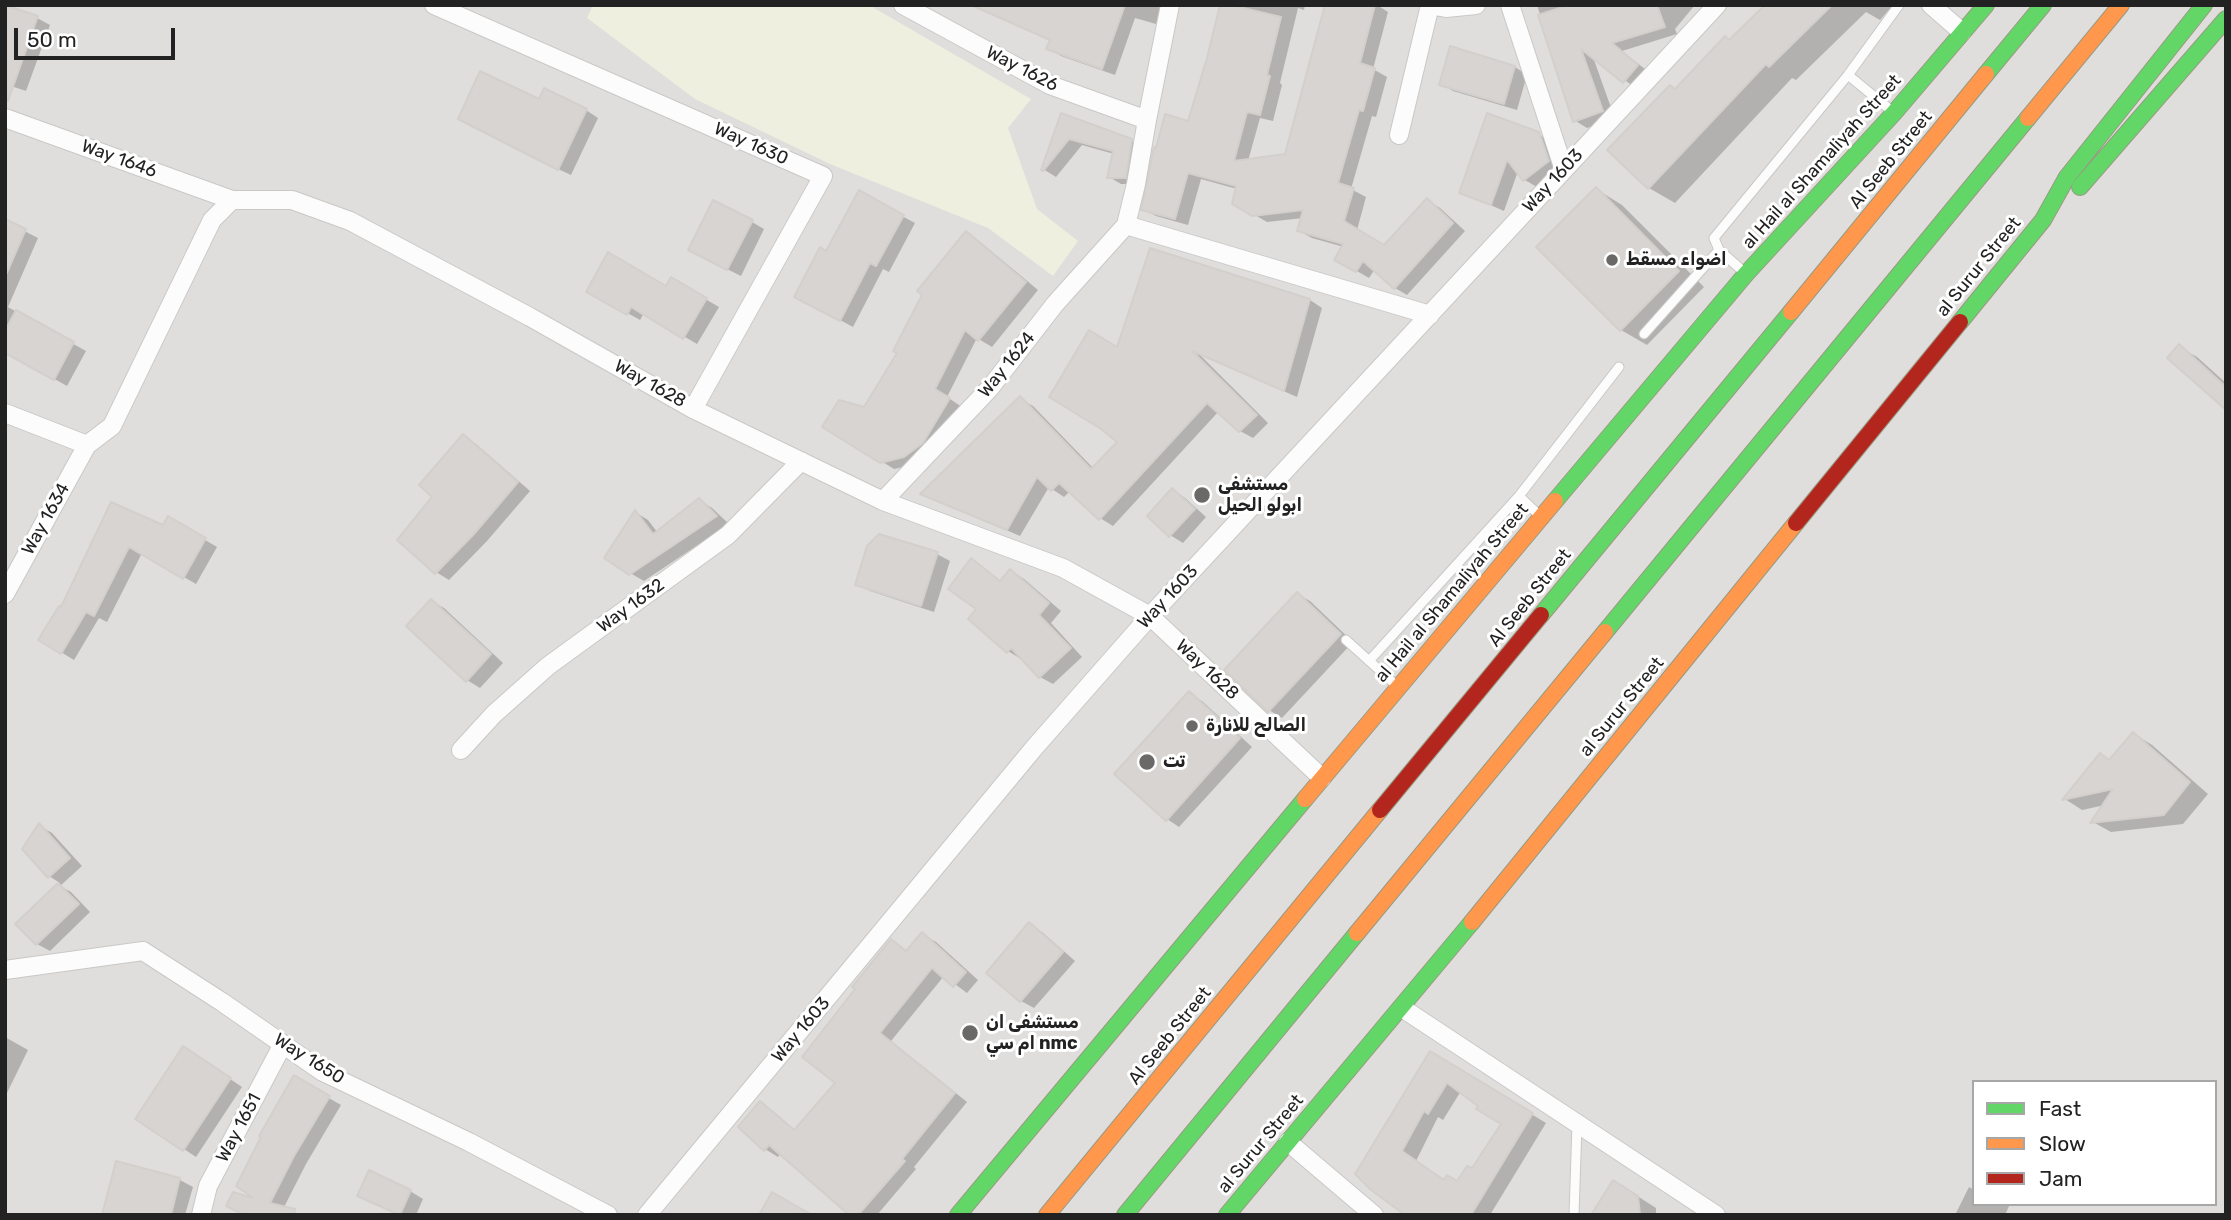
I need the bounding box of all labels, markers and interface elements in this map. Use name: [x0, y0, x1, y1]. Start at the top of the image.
scale bar: [18, 14, 178, 58]
text: 50 m: [27, 27, 77, 52]
street label: Way 1626: [982, 42, 1062, 96]
street label: al Hail al Shamaliyah Street: [1738, 70, 1906, 254]
street label: Al Seeb Street: [1845, 107, 1937, 213]
street label: Way 1630: [711, 118, 791, 170]
street label: Way 1646: [78, 135, 160, 183]
street label: Way 1603: [1518, 145, 1588, 217]
street label: al Surur Street: [1932, 213, 2026, 321]
place label: اضواء مسقط: [1626, 249, 1727, 271]
marker: اضواء مسقط: [1604, 252, 1620, 268]
street label: Way 1624: [974, 328, 1040, 402]
street label: Way 1628: [610, 355, 690, 413]
place label: مستشفى ابولو الحيل: [1218, 474, 1302, 516]
street label: Way 1634: [17, 479, 75, 559]
marker: مستشفى ابولو الحيل: [1192, 485, 1212, 505]
street label: al Hail al Shamaliyah Street: [1371, 499, 1533, 687]
street label: Al Seeb Street: [1484, 545, 1576, 651]
street label: Way 1603: [1133, 561, 1203, 633]
street label: Way 1632: [593, 574, 669, 638]
street label: Way 1628: [1171, 635, 1243, 705]
street label: al Surur Street: [1575, 653, 1669, 761]
place label: الصالح للانارة: [1206, 715, 1306, 737]
marker: الصالح للانارة: [1184, 718, 1200, 734]
place label: تت: [1163, 751, 1185, 773]
marker: تت: [1137, 752, 1157, 772]
street label: Al Seeb Street: [1124, 983, 1216, 1089]
street label: Way 1603: [767, 993, 835, 1067]
place label: مستشفى ان ام سي nmc: [986, 1012, 1079, 1054]
marker: مستشفى ان ام سي nmc: [960, 1023, 980, 1043]
street label: Way 1650: [270, 1029, 348, 1089]
legend: [1972, 1080, 2217, 1206]
street label: Way 1651: [212, 1090, 266, 1166]
street label: al Surur Street: [1214, 1090, 1308, 1198]
text: Fast: [2039, 1096, 2081, 1121]
text: Slow: [2039, 1131, 2086, 1156]
text: Jam: [2039, 1166, 2083, 1191]

